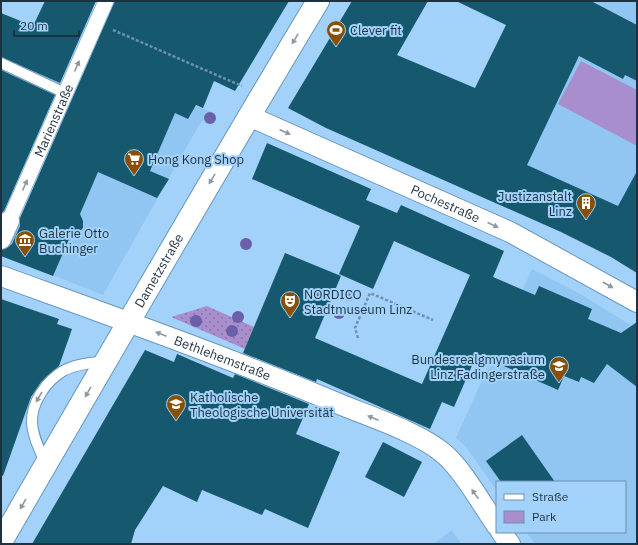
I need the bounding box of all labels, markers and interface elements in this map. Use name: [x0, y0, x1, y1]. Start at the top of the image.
scale bar: [14, 12, 79, 38]
text: 20 m: [20, 18, 48, 33]
sports icon: Clever fit: [325, 19, 347, 47]
place label: Clever fit: [350, 22, 402, 39]
one-way arrow: [291, 34, 299, 44]
one-way arrow: [74, 60, 80, 71]
street label: Marienstraße: [30, 81, 77, 160]
one-way arrow: [279, 129, 290, 135]
supermarket icon: Hong Kong Shop: [123, 148, 145, 176]
place label: Hong Kong Shop: [148, 151, 244, 168]
one-way arrow: [208, 173, 215, 185]
one-way arrow: [22, 179, 28, 190]
street label: Pochestraße: [408, 181, 483, 227]
place label: Justizanstalt Linz: [498, 188, 572, 220]
building icon: Justizanstalt Linz: [575, 192, 597, 220]
one-way arrow: [487, 221, 499, 228]
place label: Galerie Otto Buchinger: [39, 225, 109, 257]
museum icon: Galerie Otto Buchinger: [14, 229, 36, 257]
street label: Dametzstraße: [131, 231, 187, 311]
one-way arrow: [602, 282, 614, 289]
place label: NORDICO Stadtmuseum Linz: [304, 286, 412, 318]
theatre icon: NORDICO Stadtmuseum Linz: [279, 290, 301, 318]
one-way arrow: [155, 331, 167, 337]
street label: Bethlehemstraße: [172, 332, 273, 384]
place label: Bundesrealgmynasium Linz Fadingerstraße: [411, 351, 545, 383]
school or university icon: Bundesrealgmynasium Linz Fadingerstraße: [548, 355, 570, 383]
one-way arrow: [85, 386, 92, 398]
place label: Katholische Theologische Universität: [190, 389, 334, 421]
one-way arrow: [36, 391, 43, 403]
school or university icon: Katholische Theologische Universität: [165, 393, 187, 421]
one-way arrow: [367, 415, 379, 421]
legend: [496, 481, 626, 533]
one-way arrow: [471, 488, 479, 499]
text: Straße: [532, 489, 569, 504]
one-way arrow: [19, 498, 26, 510]
text: Park: [532, 509, 557, 524]

